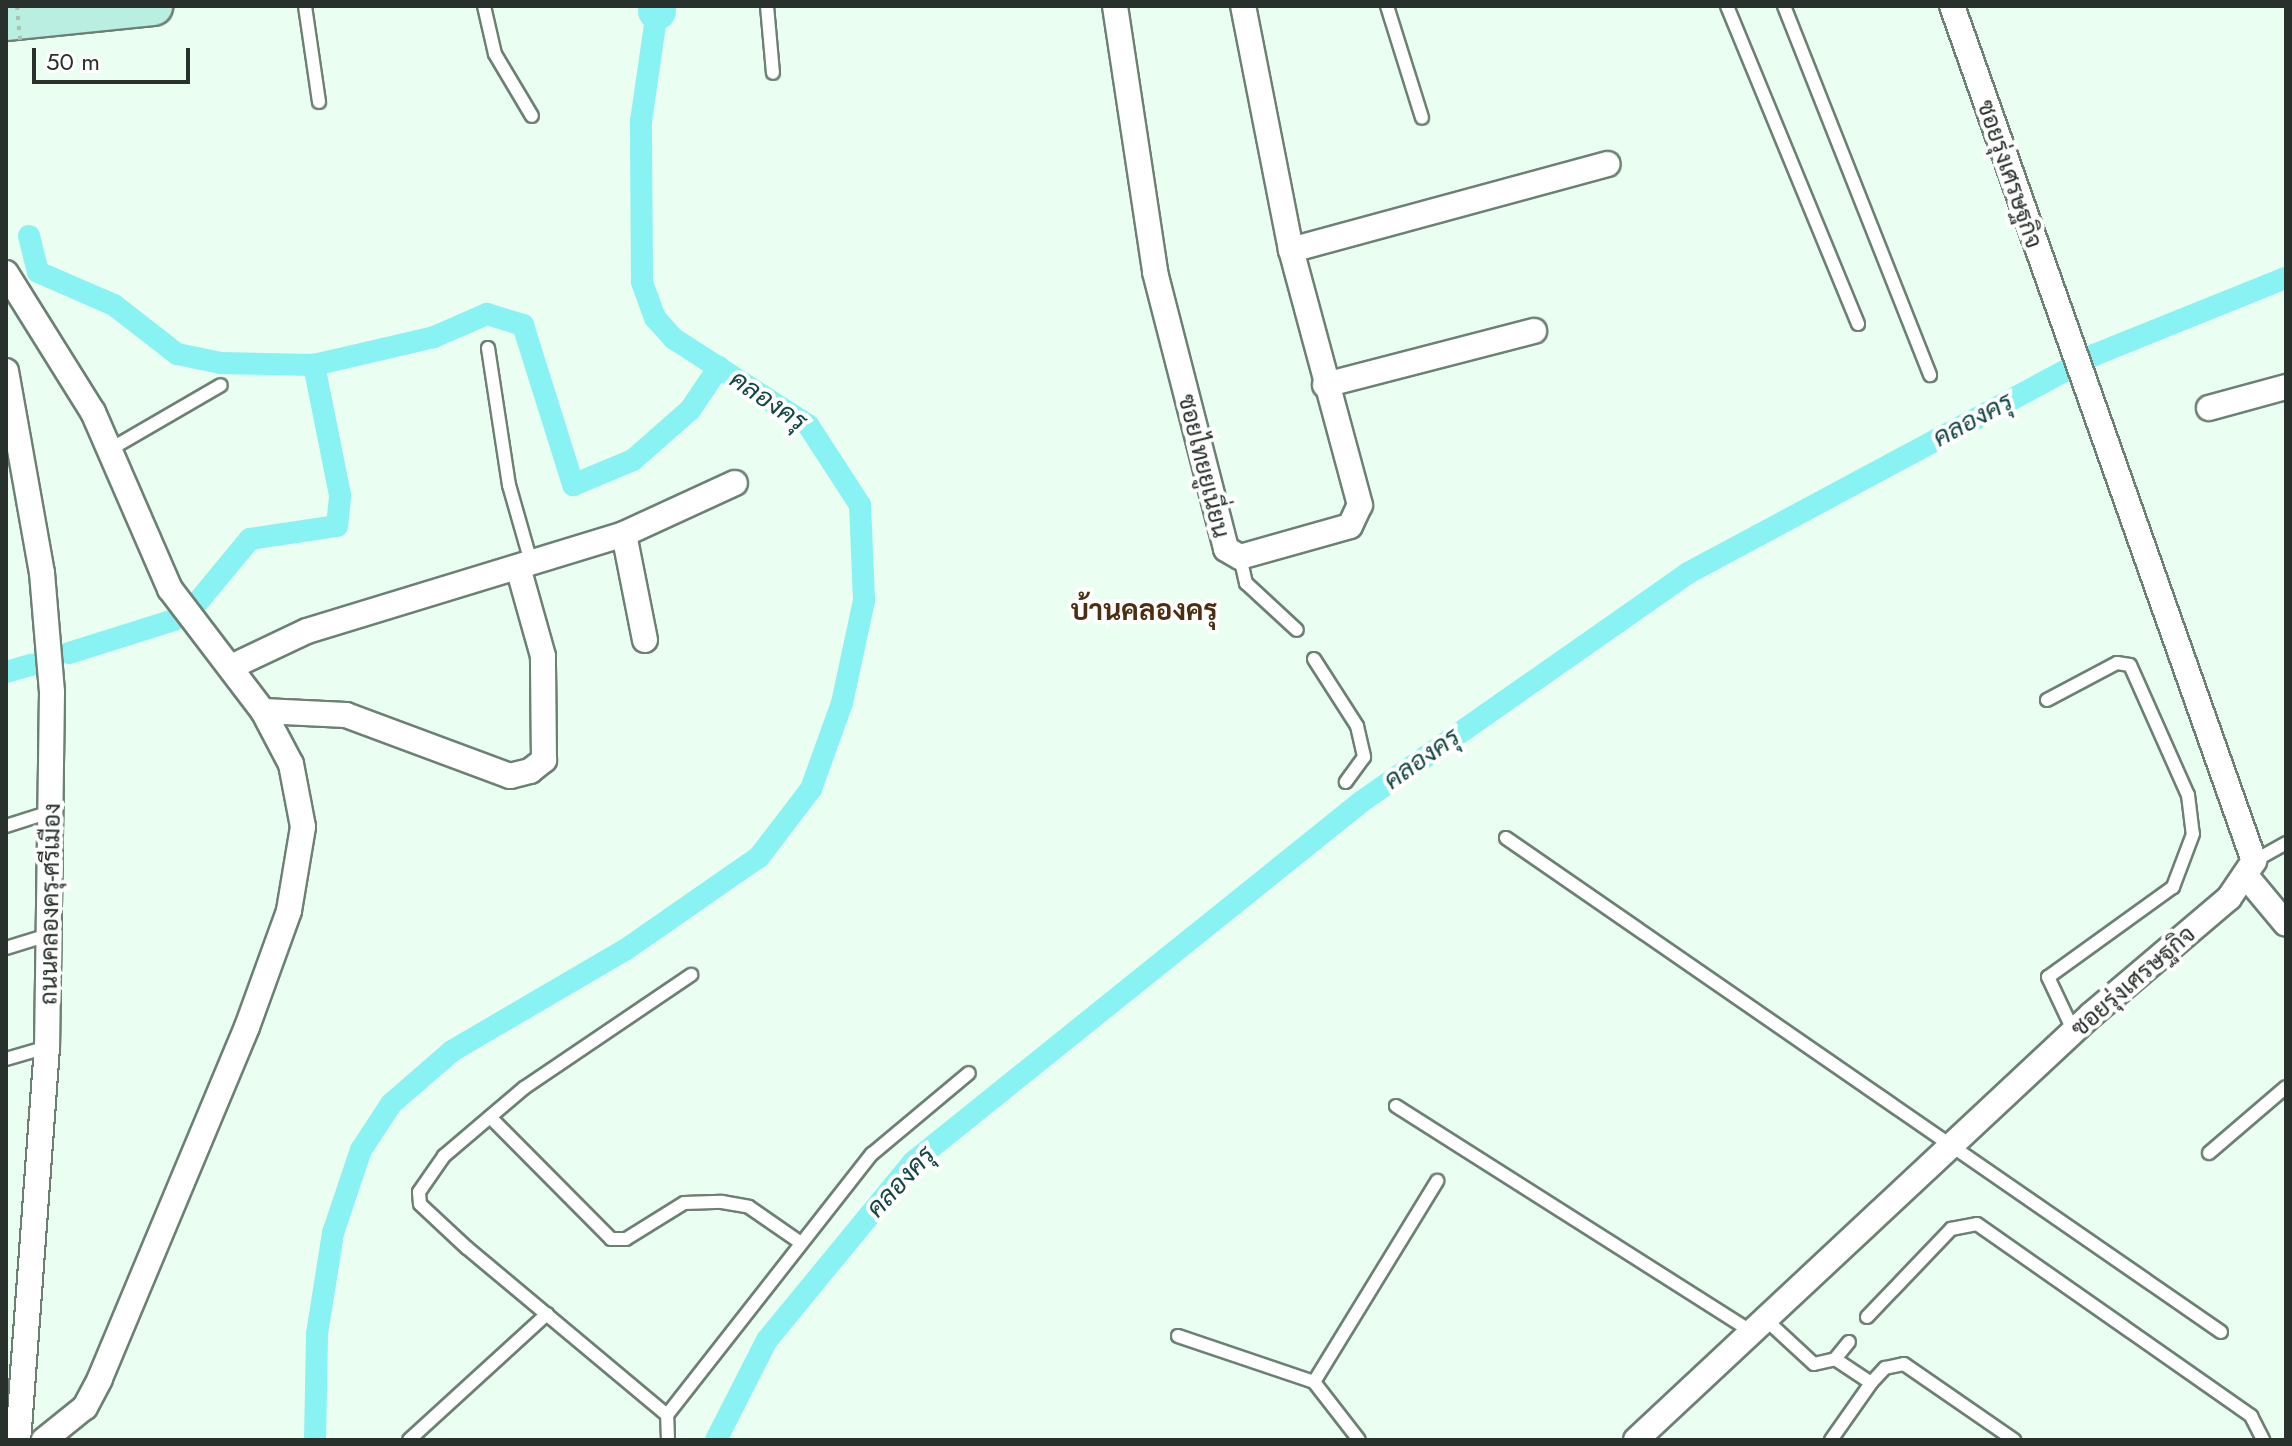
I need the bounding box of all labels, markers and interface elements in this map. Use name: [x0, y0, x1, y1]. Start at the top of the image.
scale bar: [36, 32, 194, 82]
text: 50 m: [46, 44, 100, 79]
street label: ซอยรุ่งเศรษฐกิจ: [1971, 96, 2049, 252]
water label: คลองครุ: [724, 364, 812, 438]
water label: คลองครุ: [1928, 386, 2018, 454]
street label: ซอยไทยยูเนี่ยน: [1172, 391, 1236, 541]
district label: บ้านคลองครุ: [1071, 594, 1217, 628]
water label: คลองครุ: [1378, 722, 1466, 796]
street label: ถนนคลองครุ-ศรีเมือง: [34, 803, 66, 1005]
street label: ซอยรุ่งเศรษฐกิจ: [2065, 919, 2201, 1043]
water label: คลองครุ: [860, 1140, 942, 1224]

